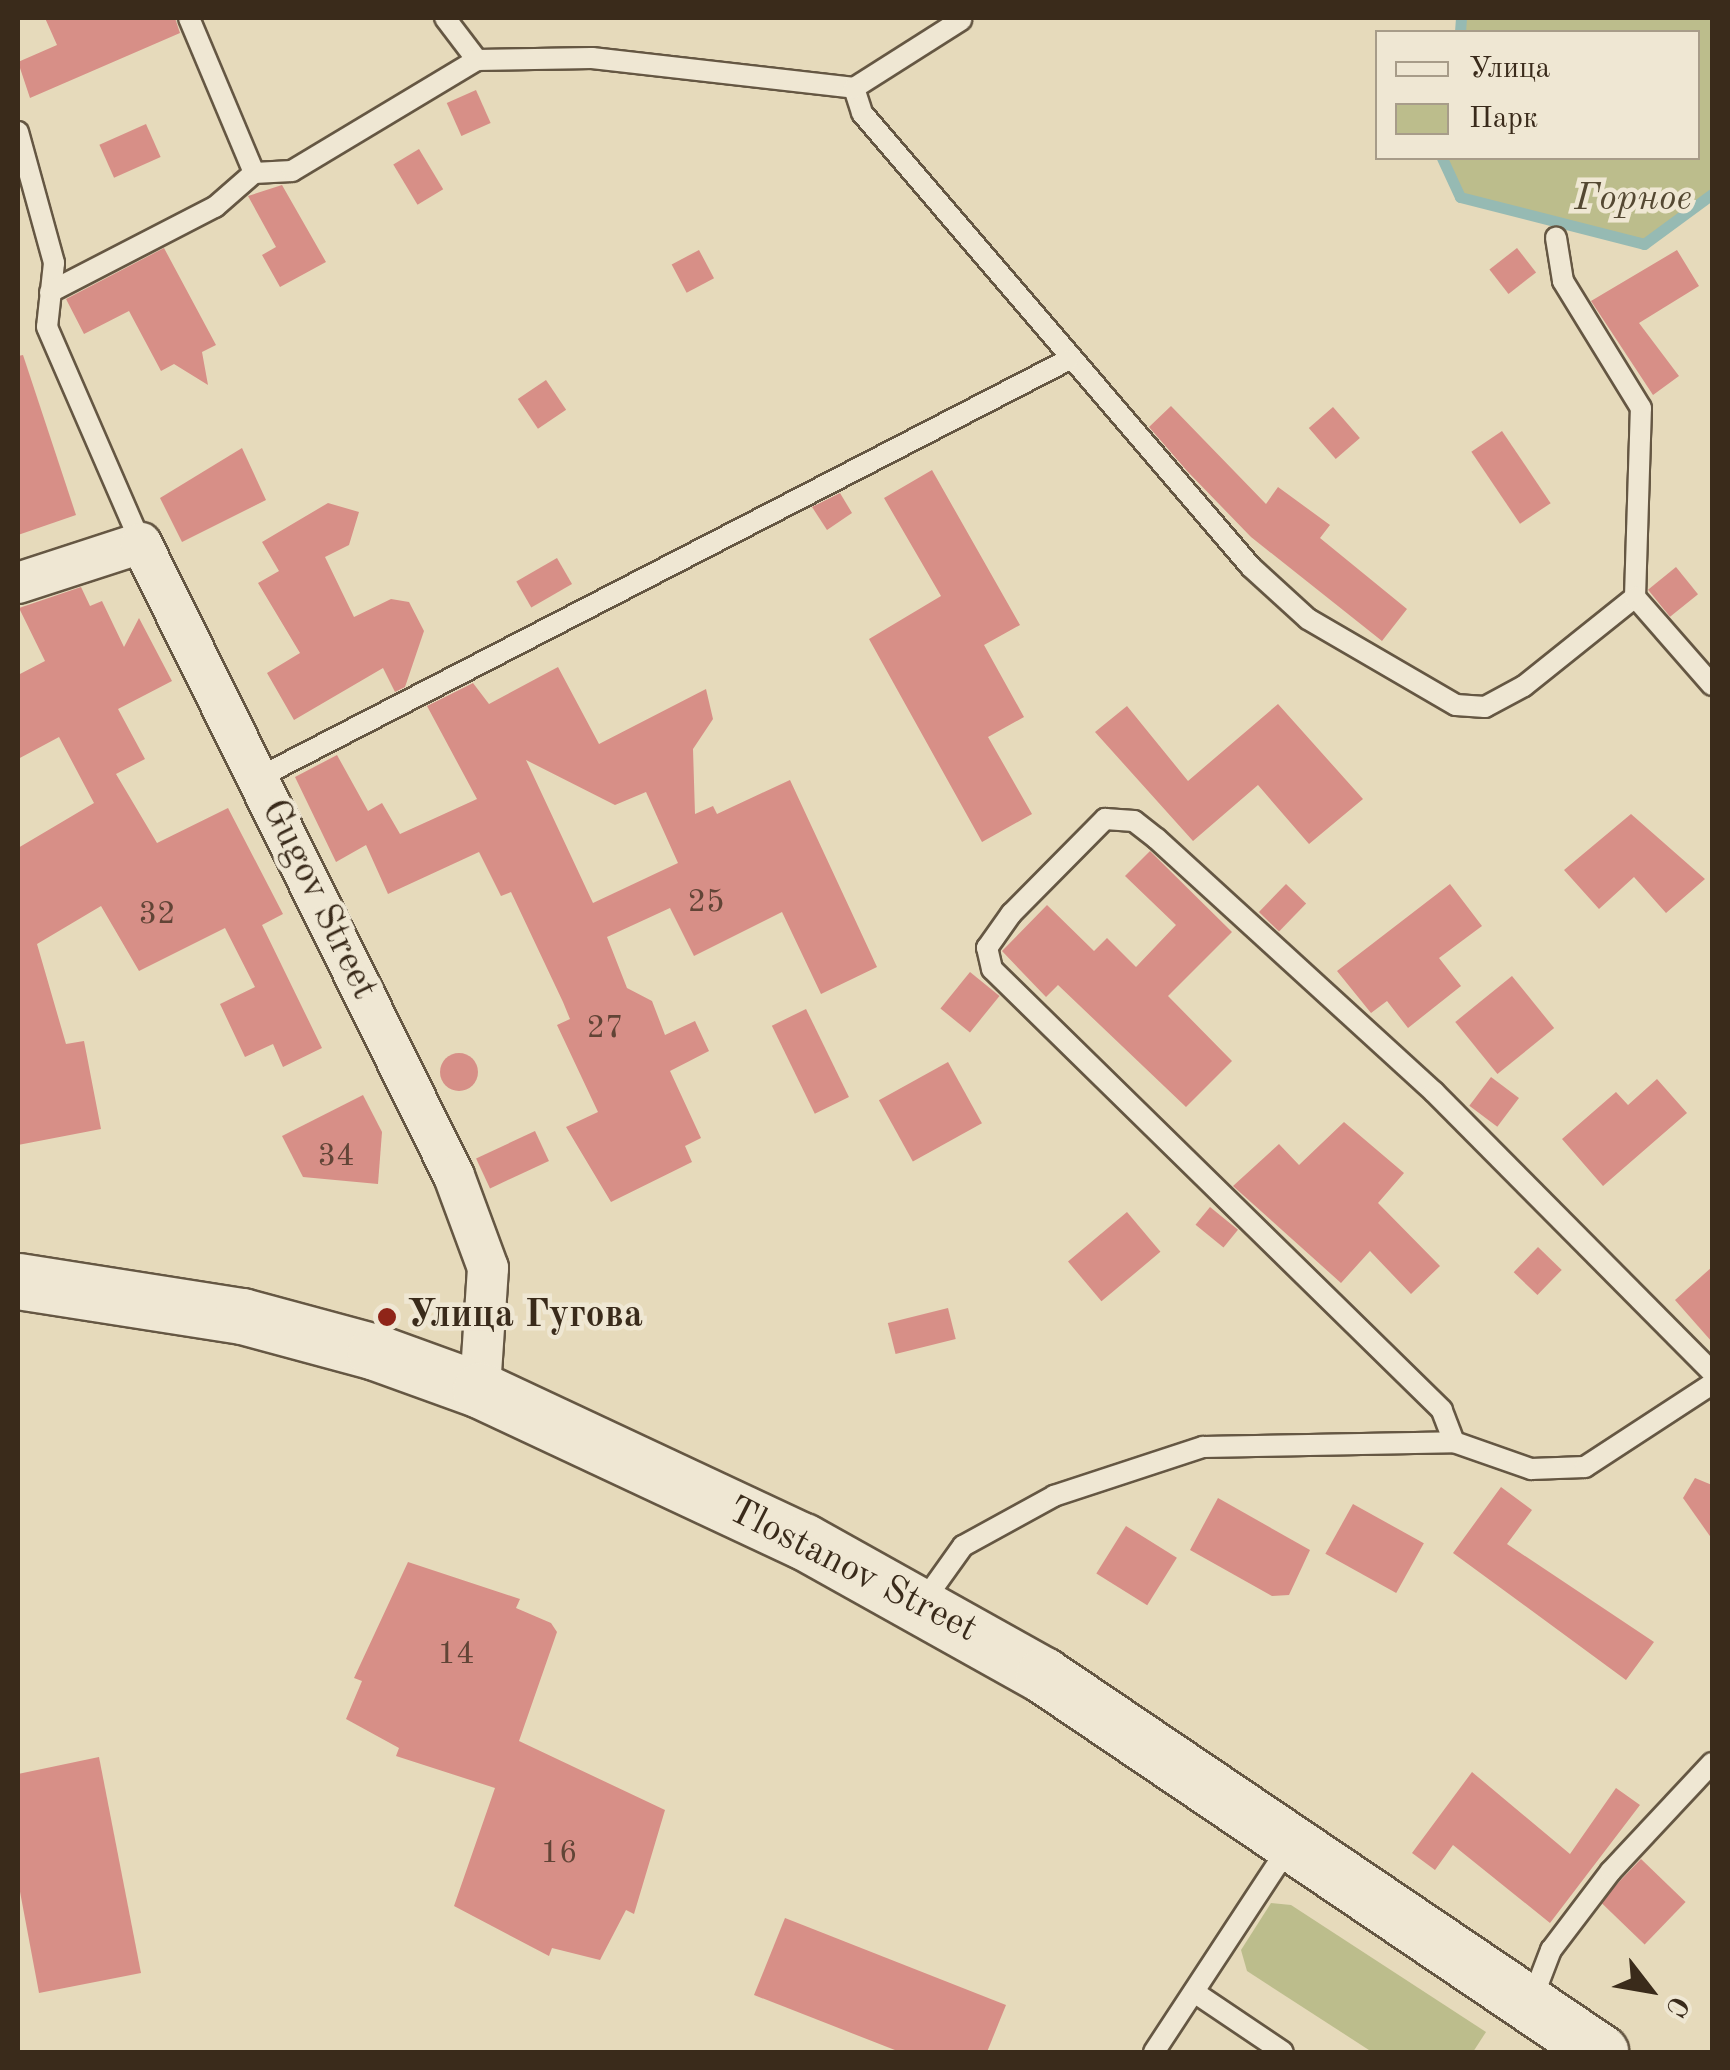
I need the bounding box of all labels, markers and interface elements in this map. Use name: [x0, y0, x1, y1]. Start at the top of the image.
legend: [1375, 30, 1700, 160]
text: Улица: [1469, 54, 1550, 84]
text: Парк: [1469, 104, 1538, 134]
park label: Горное: [1574, 177, 1692, 223]
street label: Gugov Street: [250, 793, 386, 1007]
house number: 25: [687, 884, 725, 922]
house number: 32: [138, 896, 176, 934]
house number: 27: [586, 1010, 624, 1048]
house number: 34: [317, 1138, 355, 1176]
place label: Улица Гугова: [407, 1294, 643, 1340]
marker: Улица Гугова: [376, 1306, 398, 1328]
street label: Tlostanov Street: [720, 1488, 984, 1654]
house number: 14: [437, 1636, 475, 1674]
house number: 16: [540, 1835, 578, 1873]
north arrow: [1600, 1940, 1700, 2040]
text: С: [1659, 1990, 1692, 2021]

